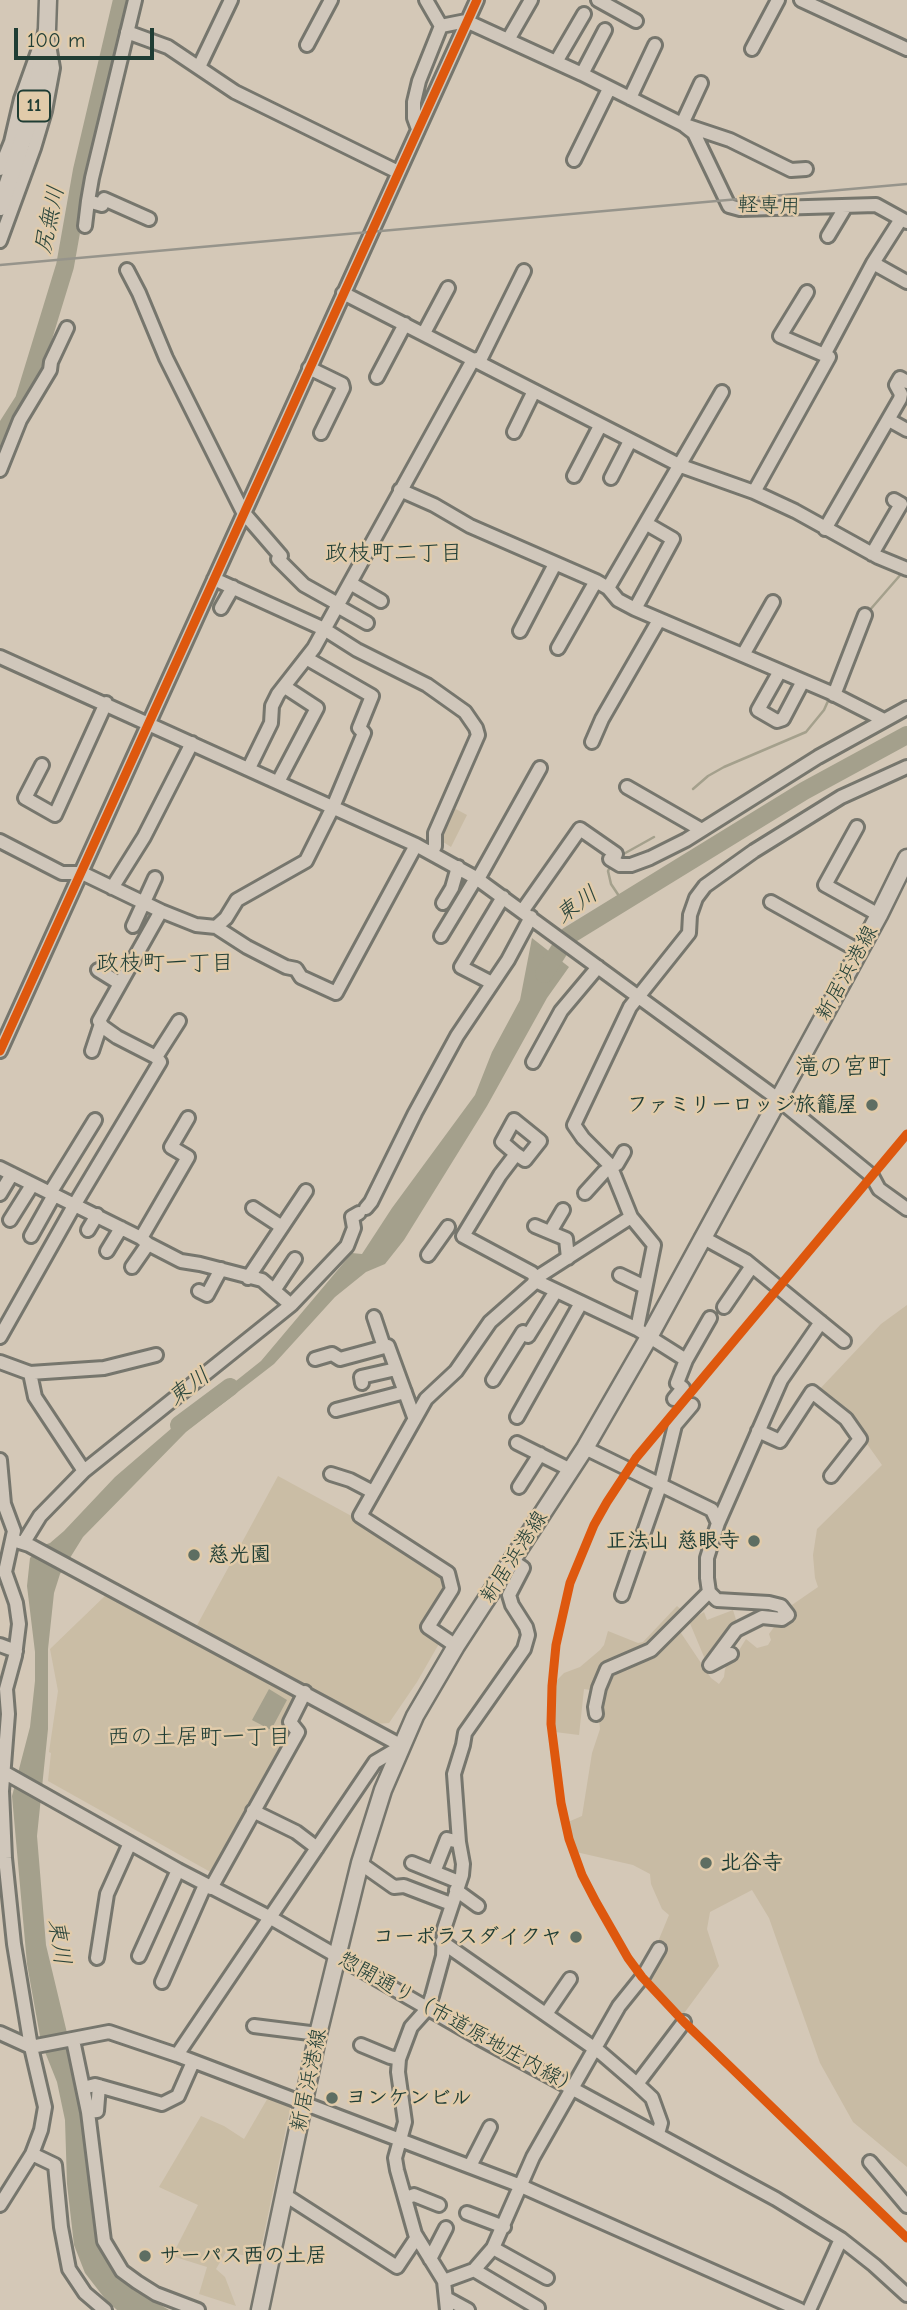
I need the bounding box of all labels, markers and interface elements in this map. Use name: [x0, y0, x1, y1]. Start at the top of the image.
scale bar: [18, 14, 158, 58]
text: 100 m: [27, 28, 85, 52]
road number: 11: [18, 90, 50, 122]
water label: 尻無川: [29, 183, 71, 257]
street label: 軽専用: [737, 192, 801, 220]
district label: 政枝町二丁目: [325, 539, 463, 567]
water label: 東川: [550, 880, 604, 930]
street label: 新居浜港線: [811, 921, 883, 1025]
district label: 政枝町一丁目: [96, 949, 234, 977]
district label: 滝の宮町: [795, 1053, 891, 1081]
place label: ファミリーロッジ旅籠屋: [627, 1092, 858, 1118]
marker: ファミリーロッジ旅籠屋: [864, 1097, 880, 1113]
water label: 東川: [162, 1362, 216, 1412]
street label: 新居浜港線: [475, 1506, 553, 1608]
place label: 正法山 慈眼寺: [607, 1528, 740, 1554]
marker: 正法山 慈眼寺: [746, 1533, 762, 1549]
place label: 慈光園: [208, 1542, 271, 1568]
marker: 慈光園: [186, 1547, 202, 1563]
district label: 西の土居町一丁目: [107, 1723, 291, 1751]
place label: 北谷寺: [720, 1850, 783, 1876]
marker: 北谷寺: [698, 1855, 714, 1871]
water label: 東川: [42, 1917, 76, 1967]
place label: コーポラスダイクヤ: [373, 1924, 562, 1950]
marker: コーポラスダイクヤ: [568, 1929, 584, 1945]
street label: 惣開通り（市道原地庄内線）: [334, 1947, 584, 2101]
street label: 新居浜港線: [286, 2026, 332, 2134]
place label: ヨンケンビル: [346, 2085, 472, 2111]
marker: ヨンケンビル: [324, 2090, 340, 2106]
place label: サーパス西の土居: [159, 2243, 327, 2269]
marker: サーパス西の土居: [137, 2248, 153, 2264]

